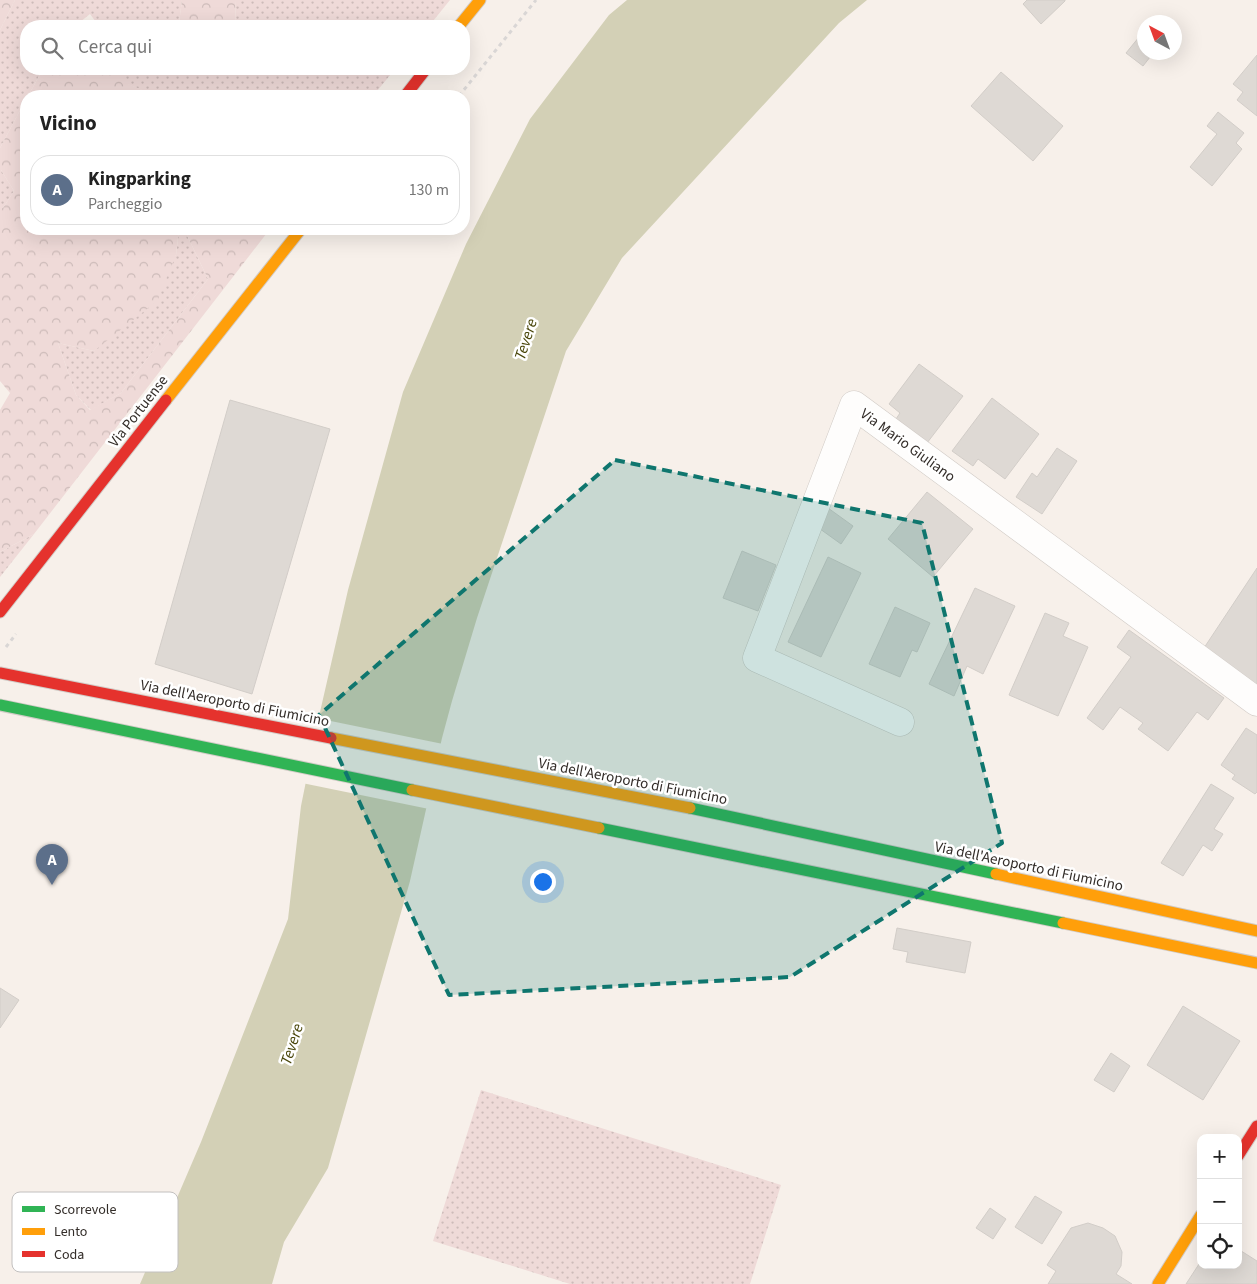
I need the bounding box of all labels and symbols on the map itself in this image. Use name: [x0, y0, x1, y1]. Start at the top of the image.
north arrow: [1137, 15, 1182, 60]
water label: Tevere: [509, 316, 543, 363]
street label: Via Portuense: [104, 371, 173, 452]
street label: Via Mario Giuliano: [856, 404, 960, 487]
street label: Via dell'Aeroporto di Fiumicino: [139, 675, 331, 732]
street label: Via dell'Aeroporto di Fiumicino: [537, 753, 729, 810]
street label: Via dell'Aeroporto di Fiumicino: [933, 836, 1125, 897]
pin: A: [36, 844, 68, 885]
your location: [530, 869, 556, 895]
water label: Tevere: [275, 1021, 309, 1068]
legend: [12, 1192, 178, 1272]
text: Scorrevole: [54, 1200, 116, 1220]
text: Lento: [54, 1222, 87, 1242]
text: Coda: [54, 1245, 84, 1265]

